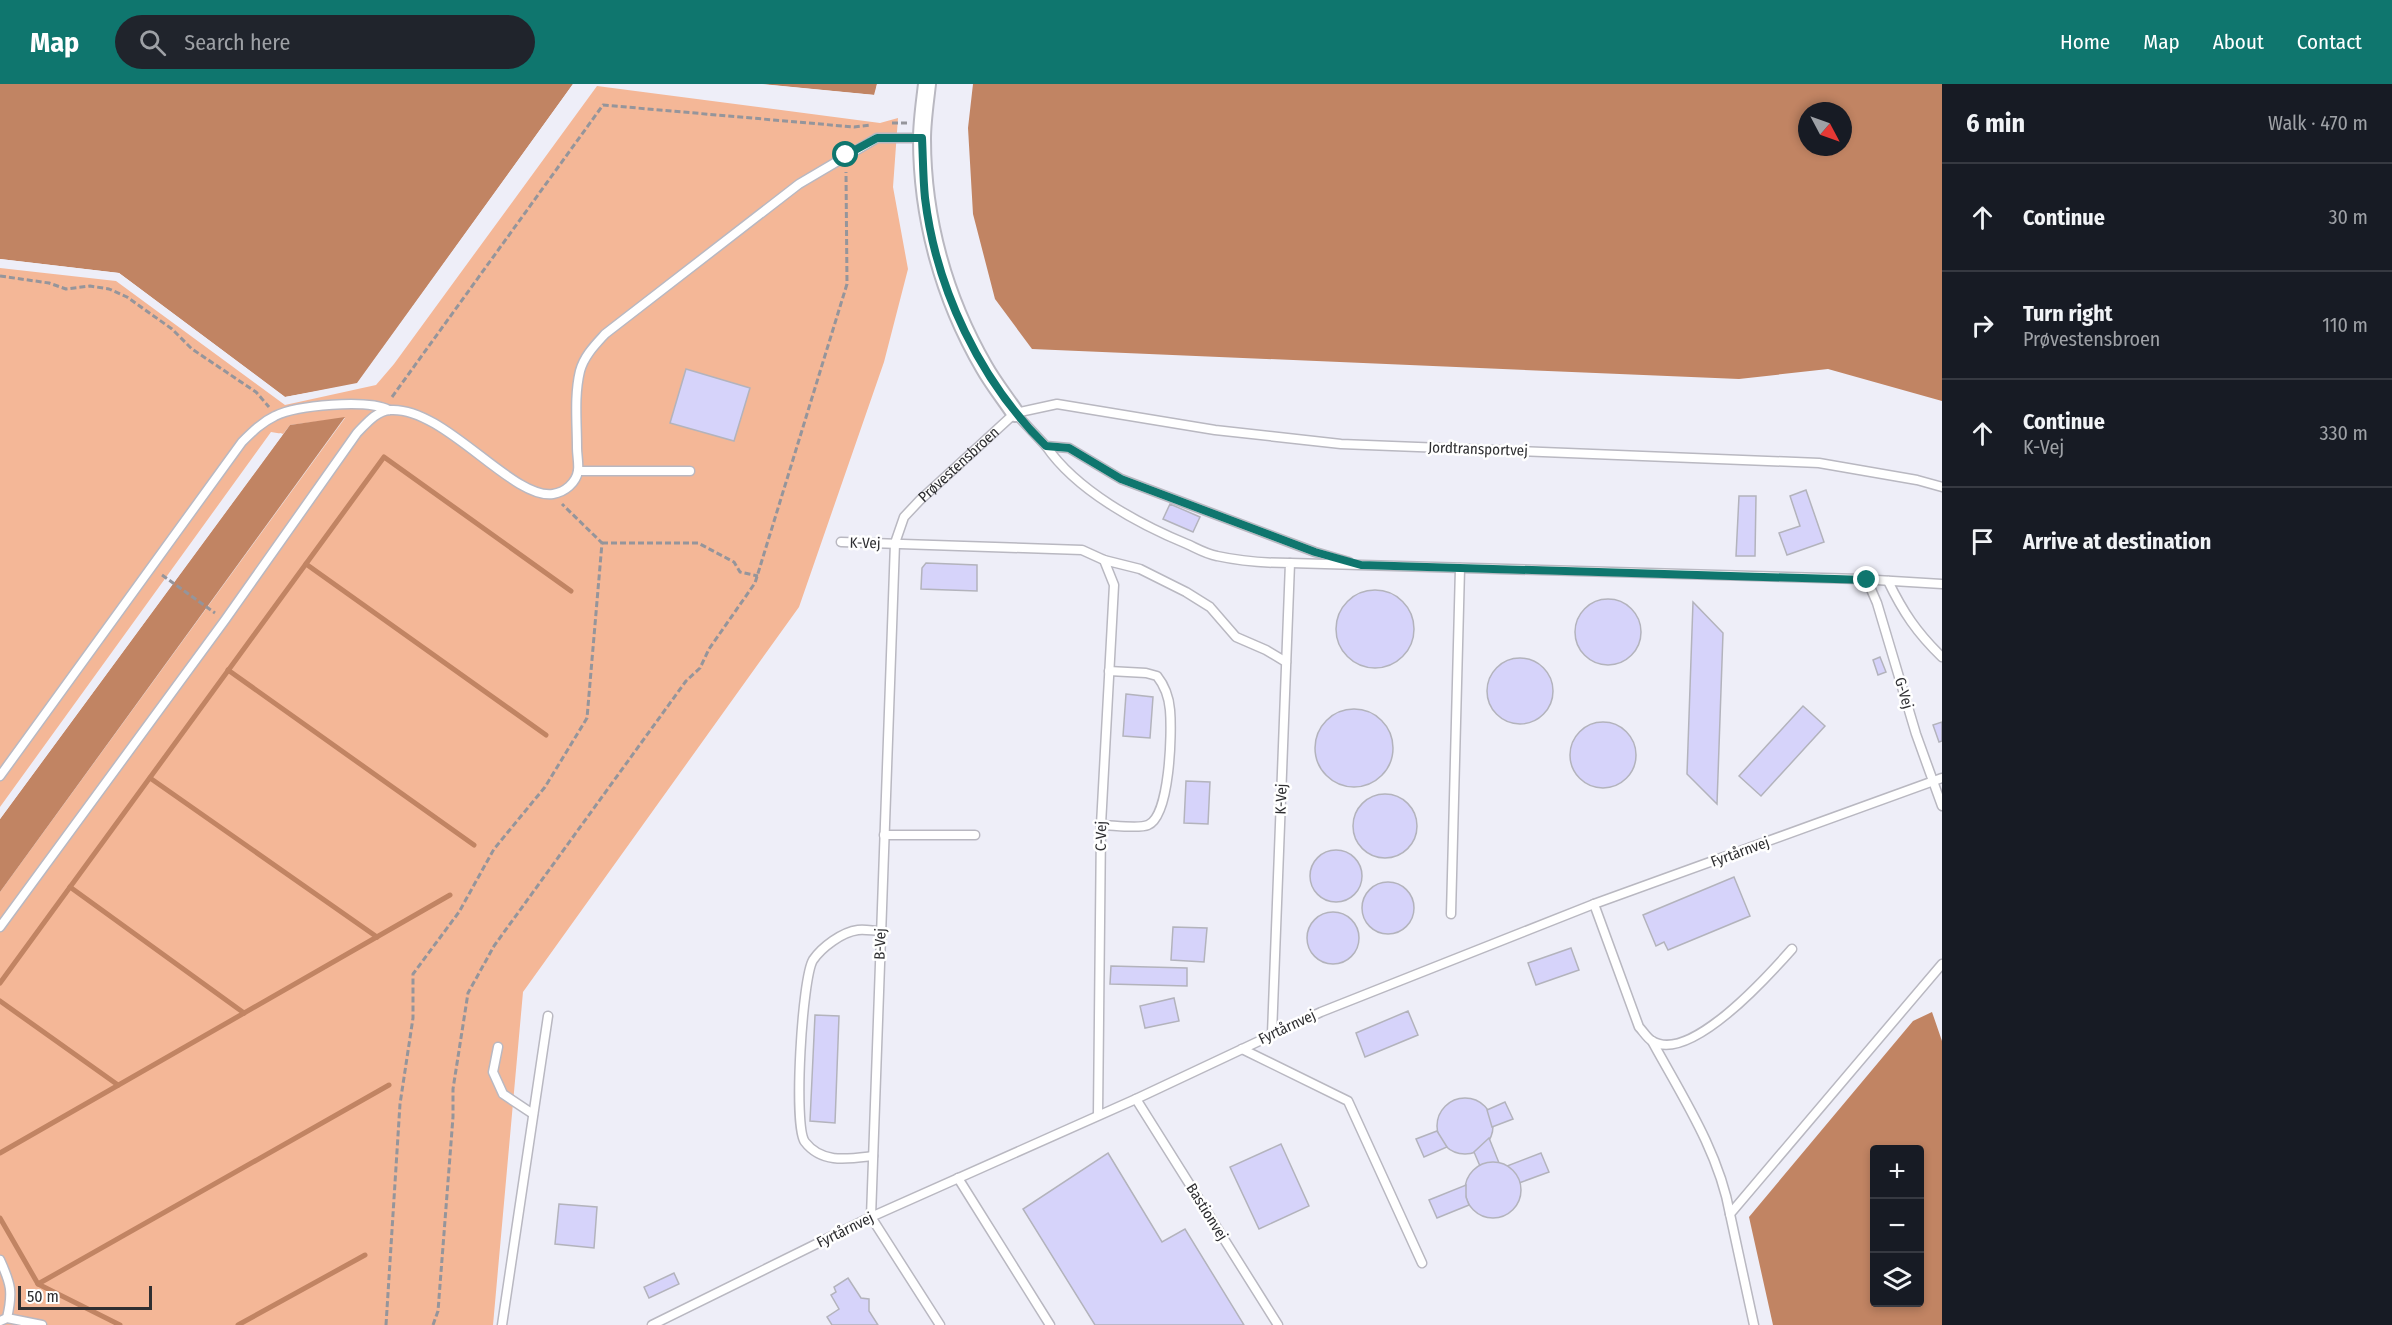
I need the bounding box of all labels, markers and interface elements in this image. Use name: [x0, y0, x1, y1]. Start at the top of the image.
search box: [115, 15, 535, 69]
text: Map: [30, 26, 79, 59]
icon: search: [136, 26, 169, 59]
text: Search here: [184, 29, 290, 56]
text: Home: [2060, 29, 2110, 55]
text: Map: [2143, 29, 2180, 55]
text: About: [2213, 29, 2264, 55]
text: Contact: [2297, 29, 2362, 55]
north arrow: [1798, 102, 1852, 156]
text: 6 min: [1966, 108, 2025, 139]
text: Walk · 470 m: [2268, 111, 2368, 135]
route start: [832, 141, 858, 167]
icon: ahead: [1966, 201, 1999, 234]
text: Continue: [2023, 204, 2105, 231]
text: 30 m: [2328, 205, 2368, 229]
text: Turn right: [2023, 300, 2112, 327]
icon: right: [1966, 309, 1999, 342]
text: 110 m: [2322, 313, 2368, 337]
text: Prøvestensbroen: [2023, 327, 2160, 351]
text: Continue: [2023, 408, 2105, 435]
icon: ahead: [1966, 417, 1999, 450]
text: 330 m: [2319, 421, 2368, 445]
street label: Prøvestensbroen: [915, 423, 1003, 506]
text: K-Vej: [2023, 435, 2064, 459]
street label: Jordtransportvej: [1428, 438, 1528, 460]
icon: arrive: [1966, 525, 1999, 558]
text: Arrive at destination: [2023, 528, 2211, 555]
street label: K-Vej: [849, 534, 881, 552]
route end: [1853, 566, 1879, 592]
street label: G-Vej: [1891, 675, 1917, 711]
street label: K-Vej: [1271, 783, 1291, 815]
street label: C-Vej: [1092, 821, 1110, 851]
street label: Fyrtårnvej: [1708, 833, 1772, 871]
street label: B-Vej: [870, 928, 890, 960]
street label: Fyrtårnvej: [1256, 1006, 1318, 1048]
map controls: [1870, 1145, 1924, 1307]
button: +: [1870, 1145, 1924, 1199]
street label: Bastionvej: [1182, 1180, 1232, 1244]
button: −: [1870, 1199, 1924, 1253]
street label: Fyrtårnvej: [814, 1209, 876, 1251]
button: layers: [1870, 1253, 1924, 1307]
scale bar: [18, 1283, 152, 1310]
text: 50 m: [27, 1287, 59, 1306]

